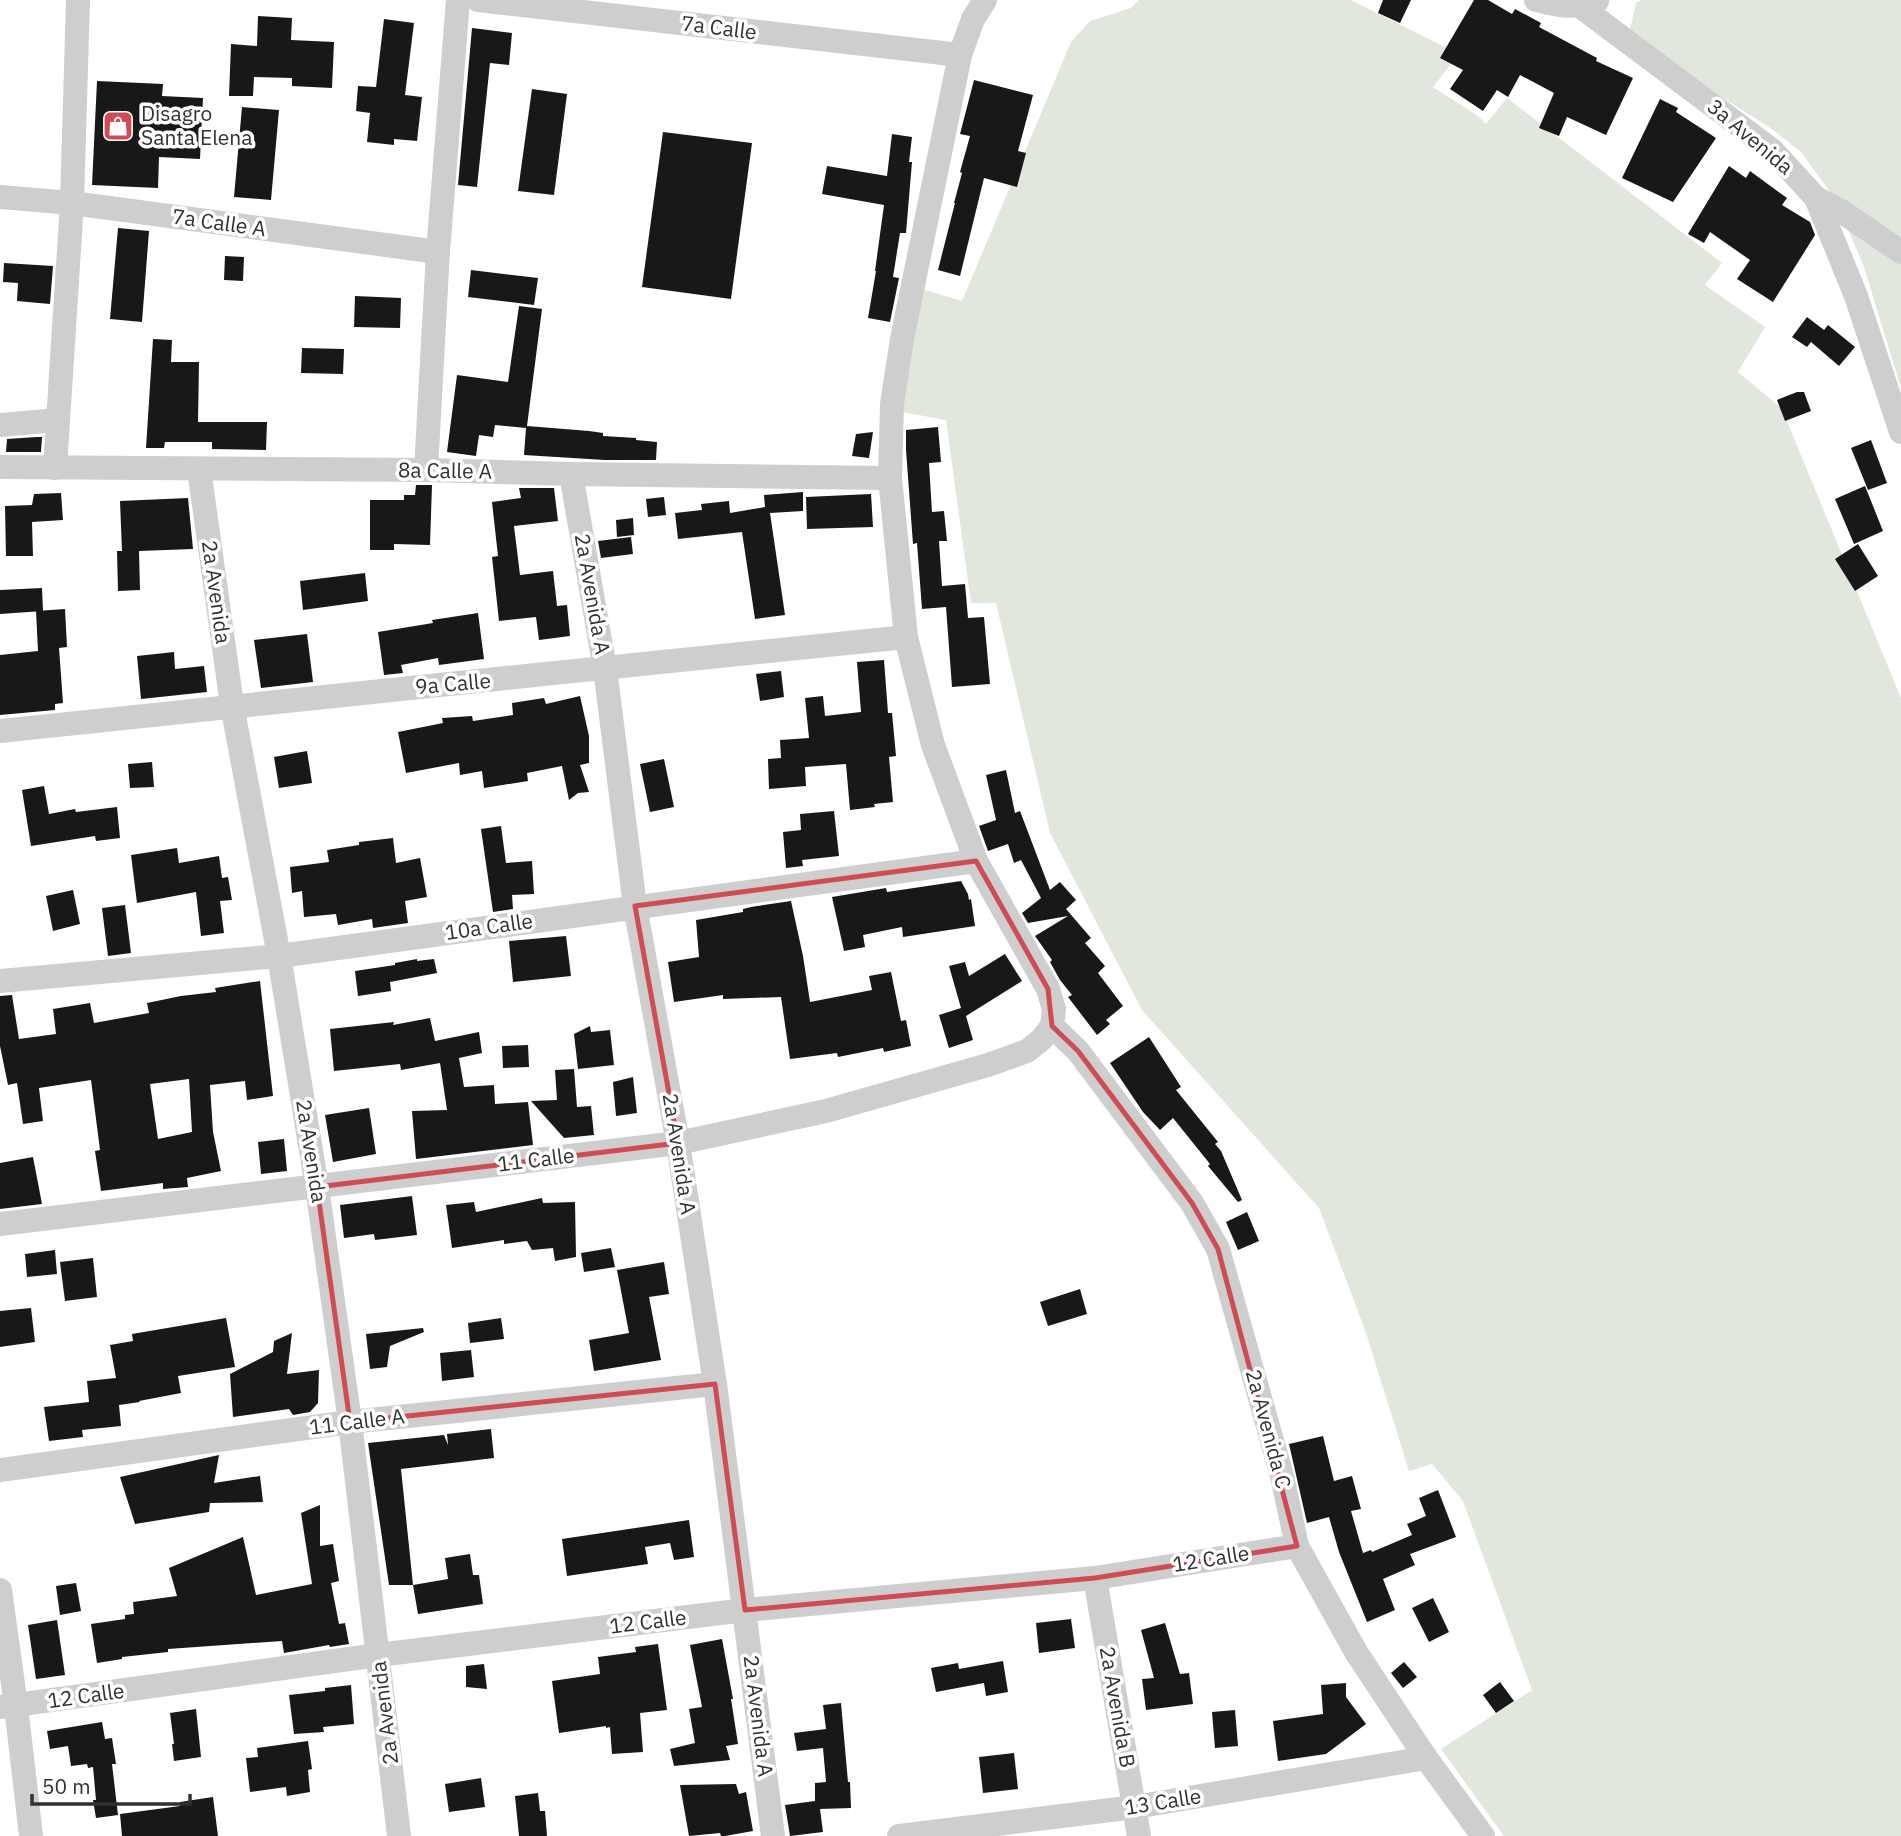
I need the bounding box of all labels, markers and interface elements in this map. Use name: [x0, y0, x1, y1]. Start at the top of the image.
street label: 7a Calle: [680, 8, 758, 46]
street label: 3a Avenida: [1702, 92, 1800, 180]
place label: Disagro Santa Elena: [141, 99, 253, 151]
shop icon: Disagro Santa Elena: [101, 109, 135, 143]
street label: 7a Calle A: [171, 202, 268, 242]
street label: 8a Calle A: [398, 455, 492, 485]
street label: 2a Avenida A: [569, 531, 617, 657]
street label: 2a Avenida: [196, 538, 238, 645]
street label: 9a Calle: [414, 666, 492, 700]
street label: 10a Calle: [443, 906, 535, 946]
street label: 2a Avenida A: [657, 1091, 703, 1217]
street label: 2a Avenida: [290, 1097, 334, 1204]
street label: 11 Calle: [496, 1140, 576, 1178]
street label: 2a Avenida C: [1240, 1366, 1298, 1491]
street label: 11 Calle A: [308, 1401, 406, 1441]
street label: 12 Calle: [1170, 1538, 1251, 1578]
street label: 12 Calle: [608, 1602, 688, 1640]
street label: 2a Avenida B: [1094, 1644, 1142, 1770]
street label: 2a Avenida A: [738, 1653, 780, 1778]
street label: 2a Avenida: [364, 1660, 404, 1766]
street label: 12 Calle: [46, 1676, 126, 1714]
scale bar: [32, 1762, 189, 1806]
text: 50 m: [42, 1772, 91, 1800]
street label: 13 Calle: [1122, 1781, 1203, 1821]

